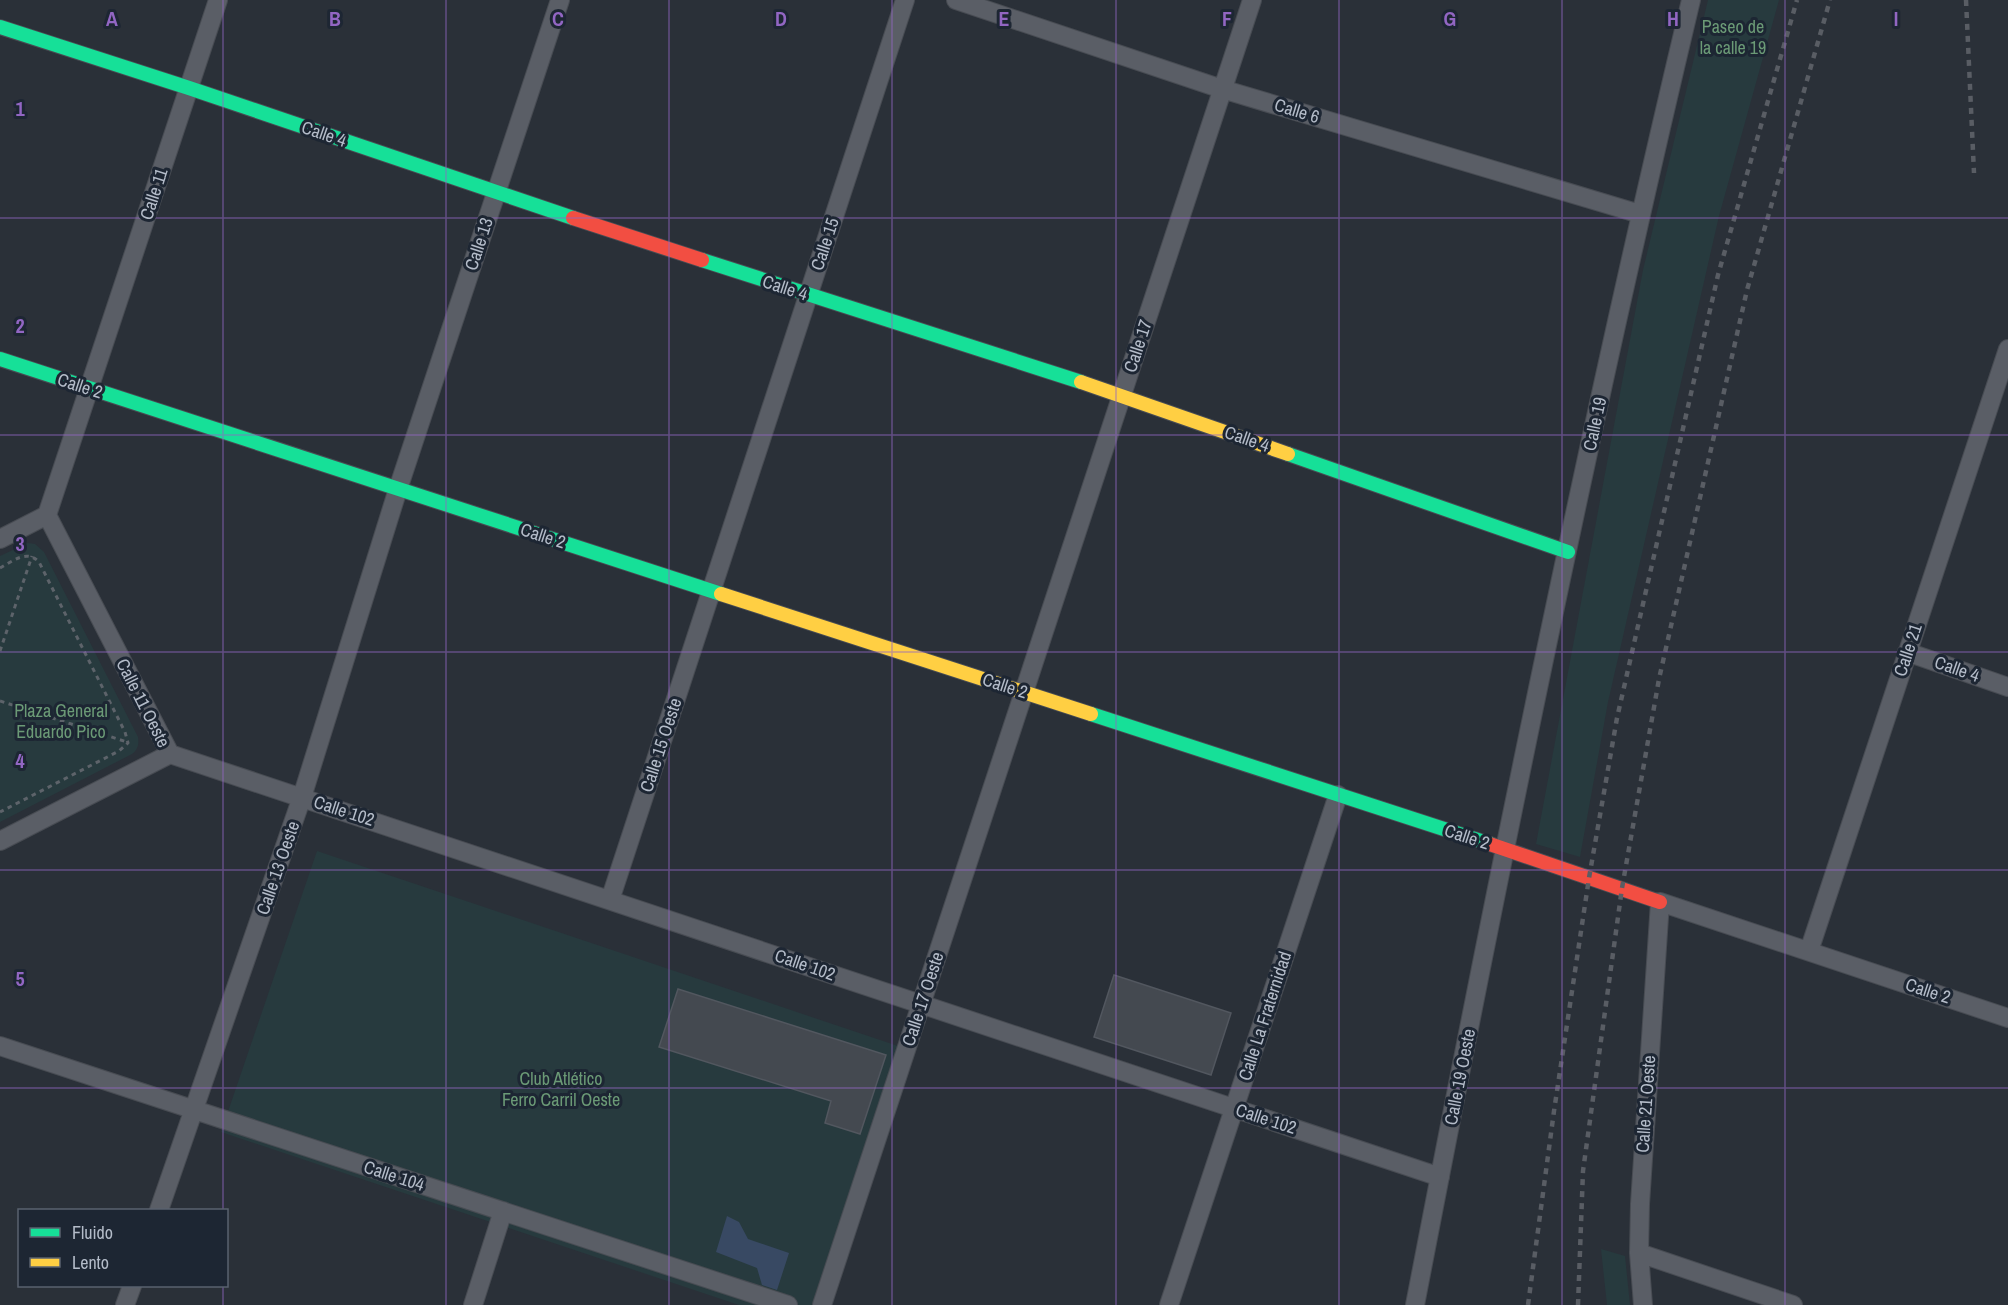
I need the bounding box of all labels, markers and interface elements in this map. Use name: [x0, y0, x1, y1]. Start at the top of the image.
text: A: [106, 5, 118, 32]
text: B: [329, 5, 341, 32]
text: C: [552, 5, 564, 32]
text: D: [775, 5, 787, 32]
text: E: [999, 5, 1010, 32]
text: F: [1222, 5, 1232, 32]
text: G: [1444, 5, 1456, 32]
text: H: [1667, 5, 1679, 32]
text: I: [1894, 5, 1898, 32]
park label: Paseo de la calle 19: [1700, 14, 1766, 60]
street label: Calle 6: [1272, 92, 1323, 129]
text: 1: [15, 95, 25, 122]
street label: Calle 4: [298, 114, 350, 153]
street label: Calle 11: [133, 164, 174, 223]
street label: Calle 13: [458, 214, 499, 273]
street label: Calle 15: [804, 214, 845, 273]
street label: Calle 4: [759, 269, 811, 307]
text: 2: [15, 312, 25, 339]
street label: Calle 17: [1117, 316, 1158, 375]
street label: Calle 2: [54, 367, 106, 405]
street label: Calle 19: [1577, 395, 1612, 453]
street label: Calle 4: [1221, 419, 1273, 458]
street label: Calle 2: [517, 517, 569, 555]
text: 3: [15, 530, 25, 557]
street label: Calle 21: [1887, 619, 1928, 679]
street label: Calle 4: [1931, 649, 1983, 688]
street label: Calle 11 Oeste: [110, 654, 177, 751]
street label: Calle 2: [979, 667, 1031, 705]
street label: Calle 15 Oeste: [634, 695, 687, 795]
park label: Plaza General Eduardo Pico: [14, 698, 108, 744]
text: 4: [15, 747, 25, 774]
street label: Calle 102: [311, 789, 378, 832]
street label: Calle 13 Oeste: [250, 818, 305, 918]
street label: Calle 2: [1441, 818, 1493, 856]
street label: Calle 102: [772, 943, 839, 986]
street label: Calle La Fraternidad: [1232, 948, 1297, 1084]
street label: Calle 17 Oeste: [896, 949, 949, 1049]
text: 5: [15, 965, 25, 992]
street label: Calle 2: [1902, 972, 1954, 1010]
street label: Calle 19 Oeste: [1438, 1027, 1481, 1127]
street label: Calle 21 Oeste: [1630, 1054, 1661, 1154]
park label: Club Atlético Ferro Carril Oeste: [502, 1066, 620, 1112]
street label: Calle 102: [1233, 1097, 1300, 1140]
street label: Calle 104: [361, 1154, 428, 1197]
legend: [18, 1209, 228, 1287]
text: Fluido: [72, 1220, 113, 1245]
text: Lento: [72, 1250, 109, 1275]

